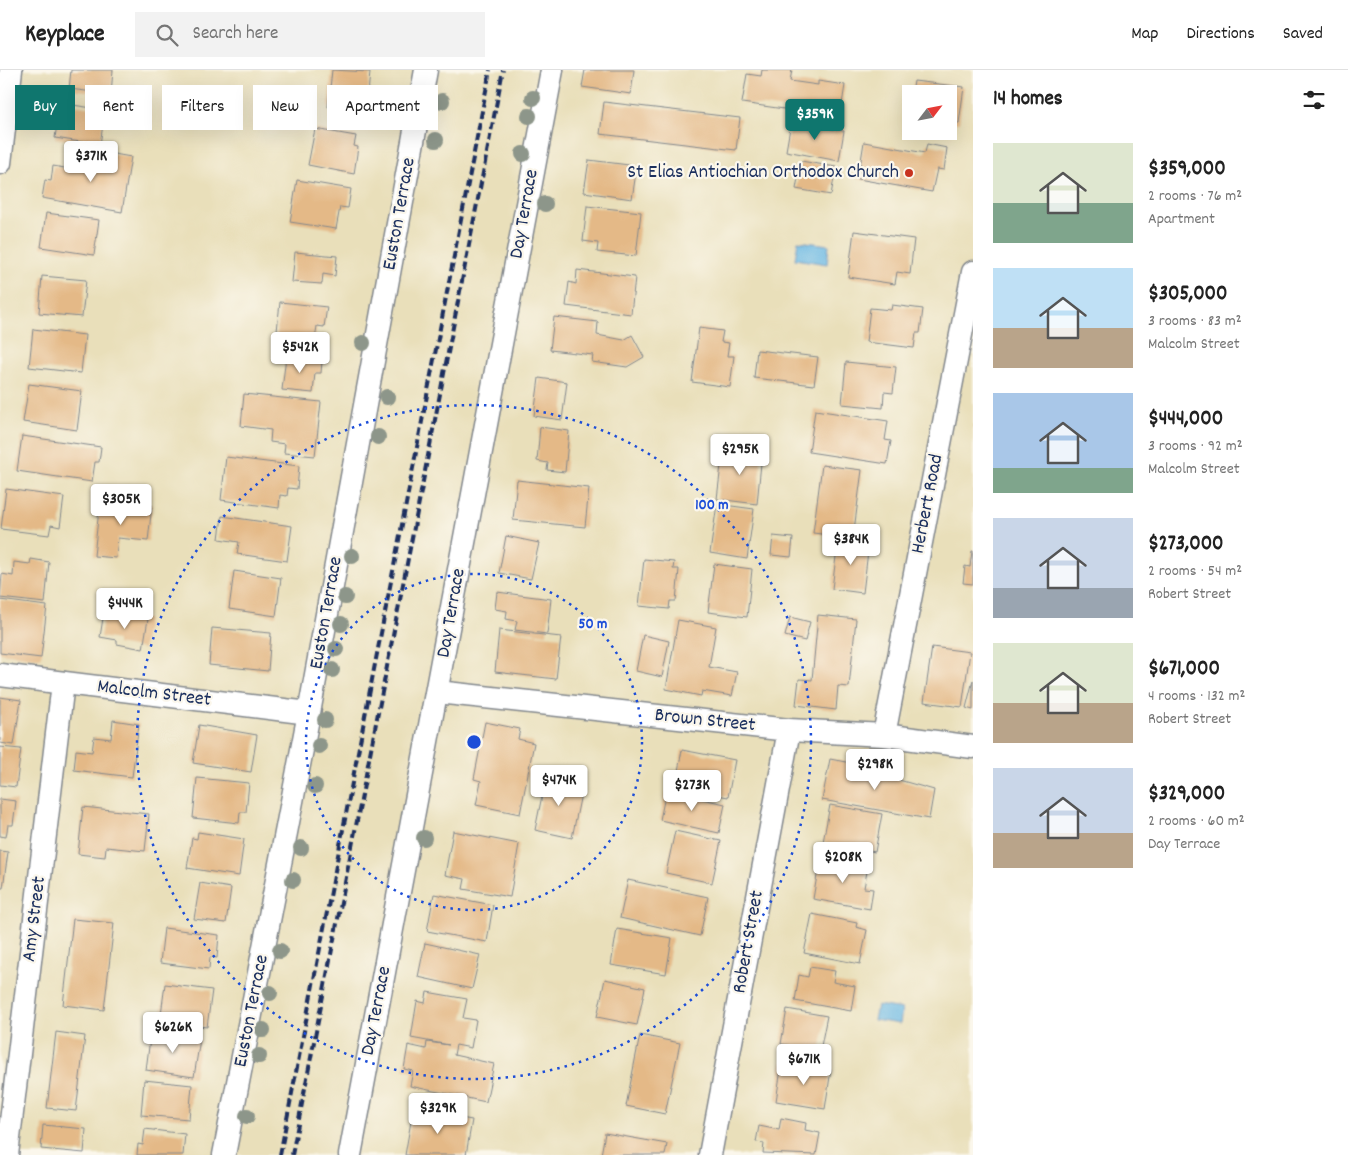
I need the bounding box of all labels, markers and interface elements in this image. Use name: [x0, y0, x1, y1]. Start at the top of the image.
search box: [135, 12, 485, 57]
text: Keyplace: [25, 18, 105, 52]
icon: search: [153, 21, 181, 49]
text: Search here: [193, 21, 278, 48]
text: Map: [1131, 22, 1158, 47]
text: Directions: [1186, 22, 1255, 47]
text: Saved: [1283, 22, 1323, 47]
chip: Buy: [15, 85, 75, 130]
chip: Rent: [85, 85, 152, 130]
chip: Filters: [162, 85, 243, 130]
chip: New: [253, 85, 317, 130]
chip: Apartment: [327, 85, 438, 130]
north arrow: [902, 85, 958, 140]
map controls: [902, 85, 957, 140]
text: 14 homes: [993, 85, 1063, 115]
icon: filters: [1300, 86, 1328, 114]
pin: $359K: [780, 98, 850, 141]
text: $359K: [796, 103, 834, 126]
pin: $371K: [56, 140, 126, 183]
text: $371K: [75, 145, 107, 168]
street label: Euston Terrace: [376, 155, 424, 273]
text: $359,000: [1148, 155, 1226, 185]
place label: St Elias Antiochian Orthodox Church: [627, 159, 899, 187]
icon: home: [1033, 163, 1093, 223]
street label: Day Terrace: [503, 167, 547, 261]
marker: St Elias Antiochian Orthodox Church: [903, 167, 915, 179]
text: 2 rooms · 76 m²: [1148, 185, 1242, 208]
text: Apartment: [1148, 208, 1215, 231]
text: $305,000: [1148, 280, 1227, 310]
icon: home: [1033, 288, 1093, 348]
text: 3 rooms · 83 m²: [1148, 310, 1242, 333]
pin: $542K: [265, 332, 335, 374]
text: Malcolm Street: [1148, 333, 1240, 356]
text: $542K: [282, 336, 318, 359]
text: $444,000: [1148, 405, 1223, 435]
icon: home: [1033, 413, 1093, 473]
pin: $295K: [705, 434, 775, 476]
text: 3 rooms · 92 m²: [1148, 435, 1242, 458]
text: $295K: [721, 438, 759, 461]
street label: Herbert Road: [905, 452, 951, 556]
text: Malcolm Street: [1148, 458, 1240, 481]
pin: $305K: [86, 484, 156, 526]
text: $305K: [102, 488, 140, 511]
text: 100 m: [695, 495, 729, 517]
pin: $384K: [816, 524, 886, 566]
text: $384K: [833, 528, 869, 551]
text: $273,000: [1148, 530, 1224, 560]
icon: home: [1033, 538, 1093, 598]
street label: Euston Terrace: [303, 554, 351, 672]
text: 2 rooms · 54 m²: [1148, 560, 1242, 583]
street label: Day Terrace: [430, 566, 474, 660]
text: Robert Street: [1148, 583, 1231, 606]
pin: $444K: [90, 588, 160, 630]
text: $444K: [107, 592, 143, 615]
text: 50 m: [579, 614, 607, 636]
text: $671,000: [1148, 655, 1220, 685]
icon: home: [1033, 663, 1093, 723]
street label: Malcolm Street: [95, 673, 213, 715]
text: 4 rooms · 132 m²: [1148, 685, 1245, 708]
street label: Brown Street: [653, 702, 757, 740]
text: Robert Street: [1148, 708, 1231, 731]
centre of rings: [465, 733, 483, 751]
pin: $298K: [840, 748, 910, 791]
text: $298K: [857, 753, 893, 776]
pin: $474K: [524, 764, 594, 807]
text: $474K: [542, 769, 576, 792]
pin: $273K: [657, 770, 727, 812]
text: $273K: [674, 774, 710, 797]
text: $329,000: [1148, 780, 1225, 810]
icon: home: [1033, 788, 1093, 848]
text: 2 rooms · 60 m²: [1148, 810, 1245, 833]
text: Day Terrace: [1148, 833, 1220, 856]
pin: $208K: [808, 842, 878, 884]
text: $208K: [824, 846, 862, 869]
street label: Amy Street: [16, 875, 54, 963]
street label: Robert Street: [726, 888, 772, 996]
street label: Euston Terrace: [227, 952, 277, 1070]
street label: Day Terrace: [355, 964, 399, 1058]
pin: $626K: [138, 1012, 208, 1054]
text: $626K: [154, 1016, 192, 1039]
pin: $671K: [769, 1044, 839, 1086]
text: $671K: [788, 1048, 820, 1071]
pin: $329K: [403, 1092, 473, 1135]
text: $329K: [420, 1097, 456, 1120]

